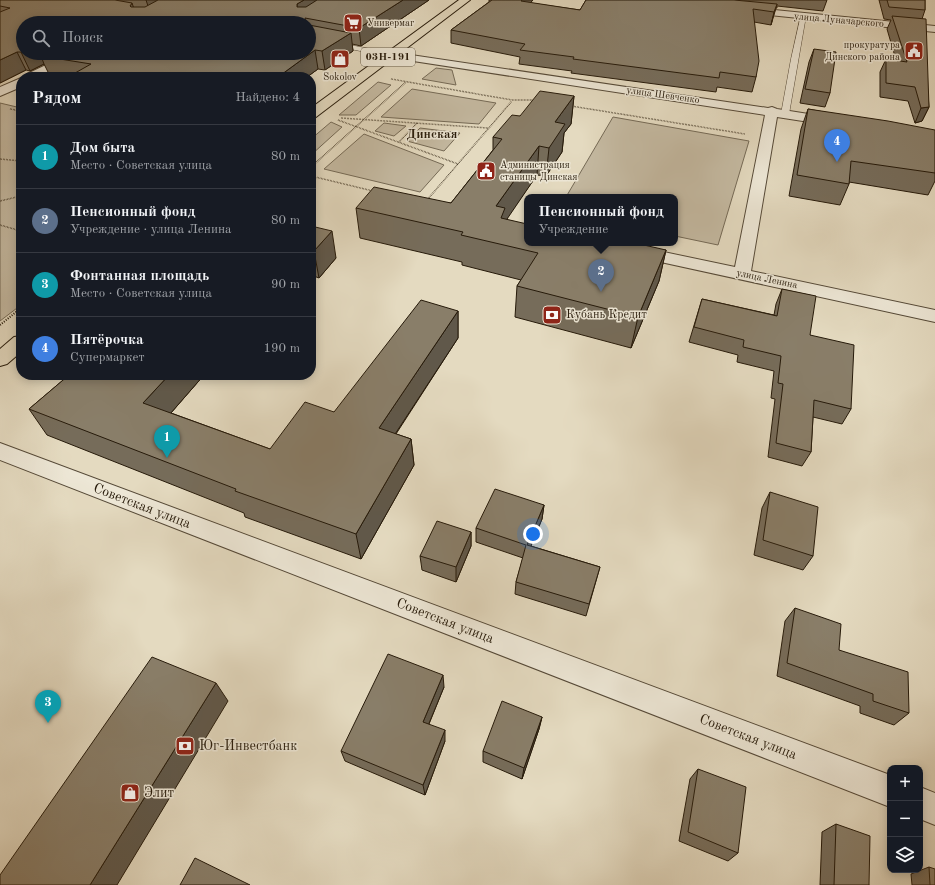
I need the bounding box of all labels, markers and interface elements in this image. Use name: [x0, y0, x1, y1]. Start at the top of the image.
street label: улица Луначарского: [794, 11, 884, 29]
supermarket icon: Универмаг: [342, 12, 364, 34]
search box: [16, 16, 316, 60]
place label: Универмаг: [367, 18, 414, 28]
icon: search: [30, 27, 52, 49]
text: Поиск: [62, 31, 103, 46]
place label: прокуратура Динского района: [825, 40, 900, 62]
public building icon: прокуратура Динского района: [903, 40, 925, 62]
shop icon: Sokolov: [329, 48, 351, 70]
road number: 03Н-191: [361, 48, 415, 66]
place label: Sokolov: [323, 72, 358, 82]
street label: улица Шевченко: [626, 85, 700, 105]
text: Рядом: [32, 90, 81, 107]
text: Найдено: 4: [236, 91, 300, 104]
district label: Динская: [407, 128, 457, 141]
pin: 4: [824, 129, 850, 162]
text: Дом быта: [70, 141, 135, 156]
text: 1: [41, 150, 49, 163]
text: 80 m: [271, 150, 300, 163]
text: Место · Советская улица: [70, 159, 212, 172]
public building icon: Администрация станицы Динская: [475, 160, 497, 182]
place label: Администрация станицы Динская: [500, 160, 578, 182]
popup: [524, 194, 678, 246]
text: Пенсионный фонд: [70, 205, 196, 220]
text: Пенсионный фонд: [538, 205, 664, 220]
text: 2: [41, 214, 49, 227]
text: 80 m: [271, 214, 300, 227]
text: Учреждение · улица Ленина: [70, 223, 231, 236]
text: Учреждение: [538, 223, 608, 236]
pin: 2: [588, 259, 614, 292]
street label: улица Ленина: [736, 268, 798, 290]
text: Фонтанная площадь: [70, 269, 209, 284]
text: 3: [41, 278, 49, 291]
text: 90 m: [271, 278, 300, 291]
text: Место · Советская улица: [70, 287, 212, 300]
bank icon: Кубань Кредит: [541, 304, 563, 326]
place label: Кубань Кредит: [566, 309, 647, 321]
text: Пятёрочка: [70, 333, 144, 348]
text: 4: [41, 342, 49, 355]
text: 190 m: [263, 342, 300, 355]
text: Супермаркет: [70, 351, 145, 364]
pin: 1: [154, 425, 180, 458]
street label: Советская улица: [91, 481, 193, 531]
your location: [523, 524, 543, 544]
street label: Советская улица: [394, 596, 496, 646]
pin: 3: [35, 690, 61, 723]
street label: Советская улица: [697, 712, 799, 762]
bank icon: Юг-Инвестбанк: [174, 735, 196, 757]
place label: Юг-Инвестбанк: [199, 739, 297, 753]
map controls: [887, 765, 923, 873]
button: +: [887, 765, 923, 801]
shop icon: Элит: [119, 782, 141, 804]
place label: Элит: [144, 786, 175, 800]
button: −: [887, 801, 923, 837]
button: layers: [887, 837, 923, 873]

